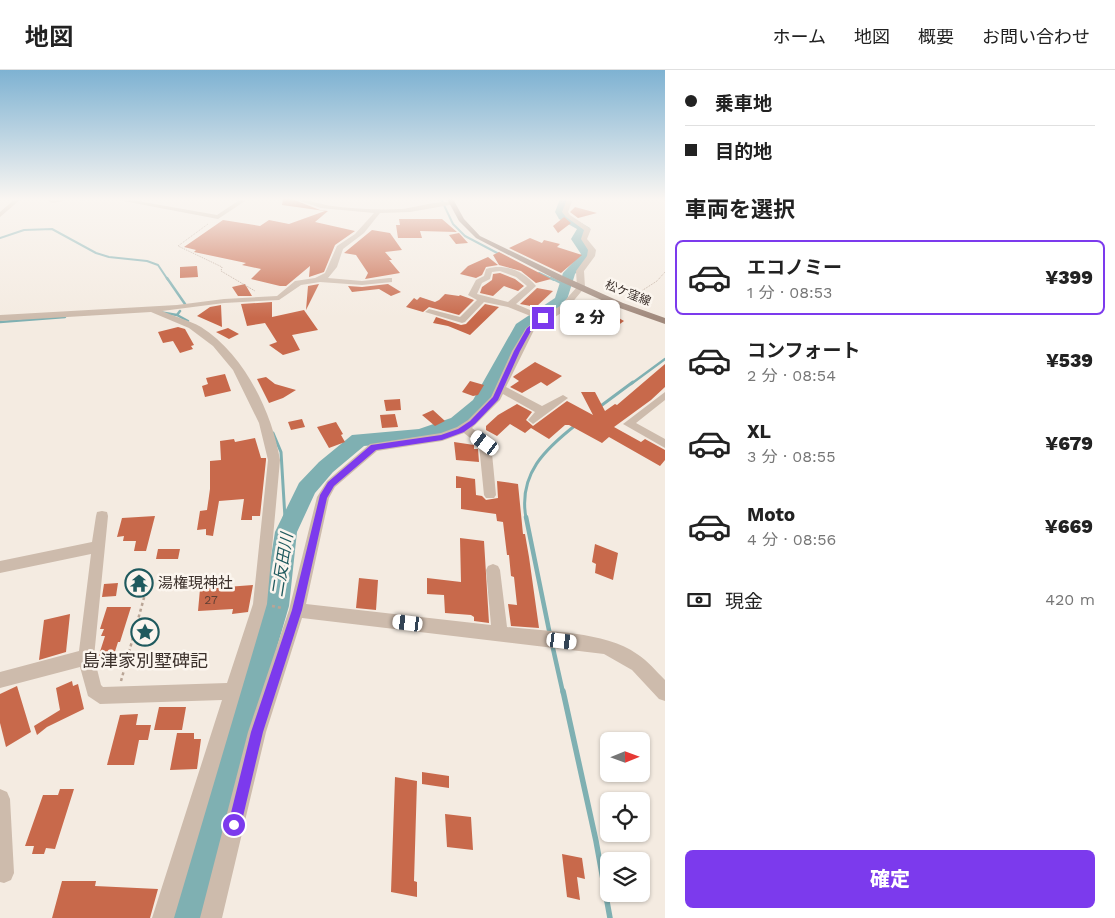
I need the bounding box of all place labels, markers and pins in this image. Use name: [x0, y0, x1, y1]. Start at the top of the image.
temple icon: 湯権現神社: [124, 568, 154, 598]
place label: 湯権現神社: [158, 574, 233, 592]
place icon: 島津家別墅碑記: [130, 617, 160, 647]
place label: 島津家別墅碑記: [82, 650, 208, 671]

